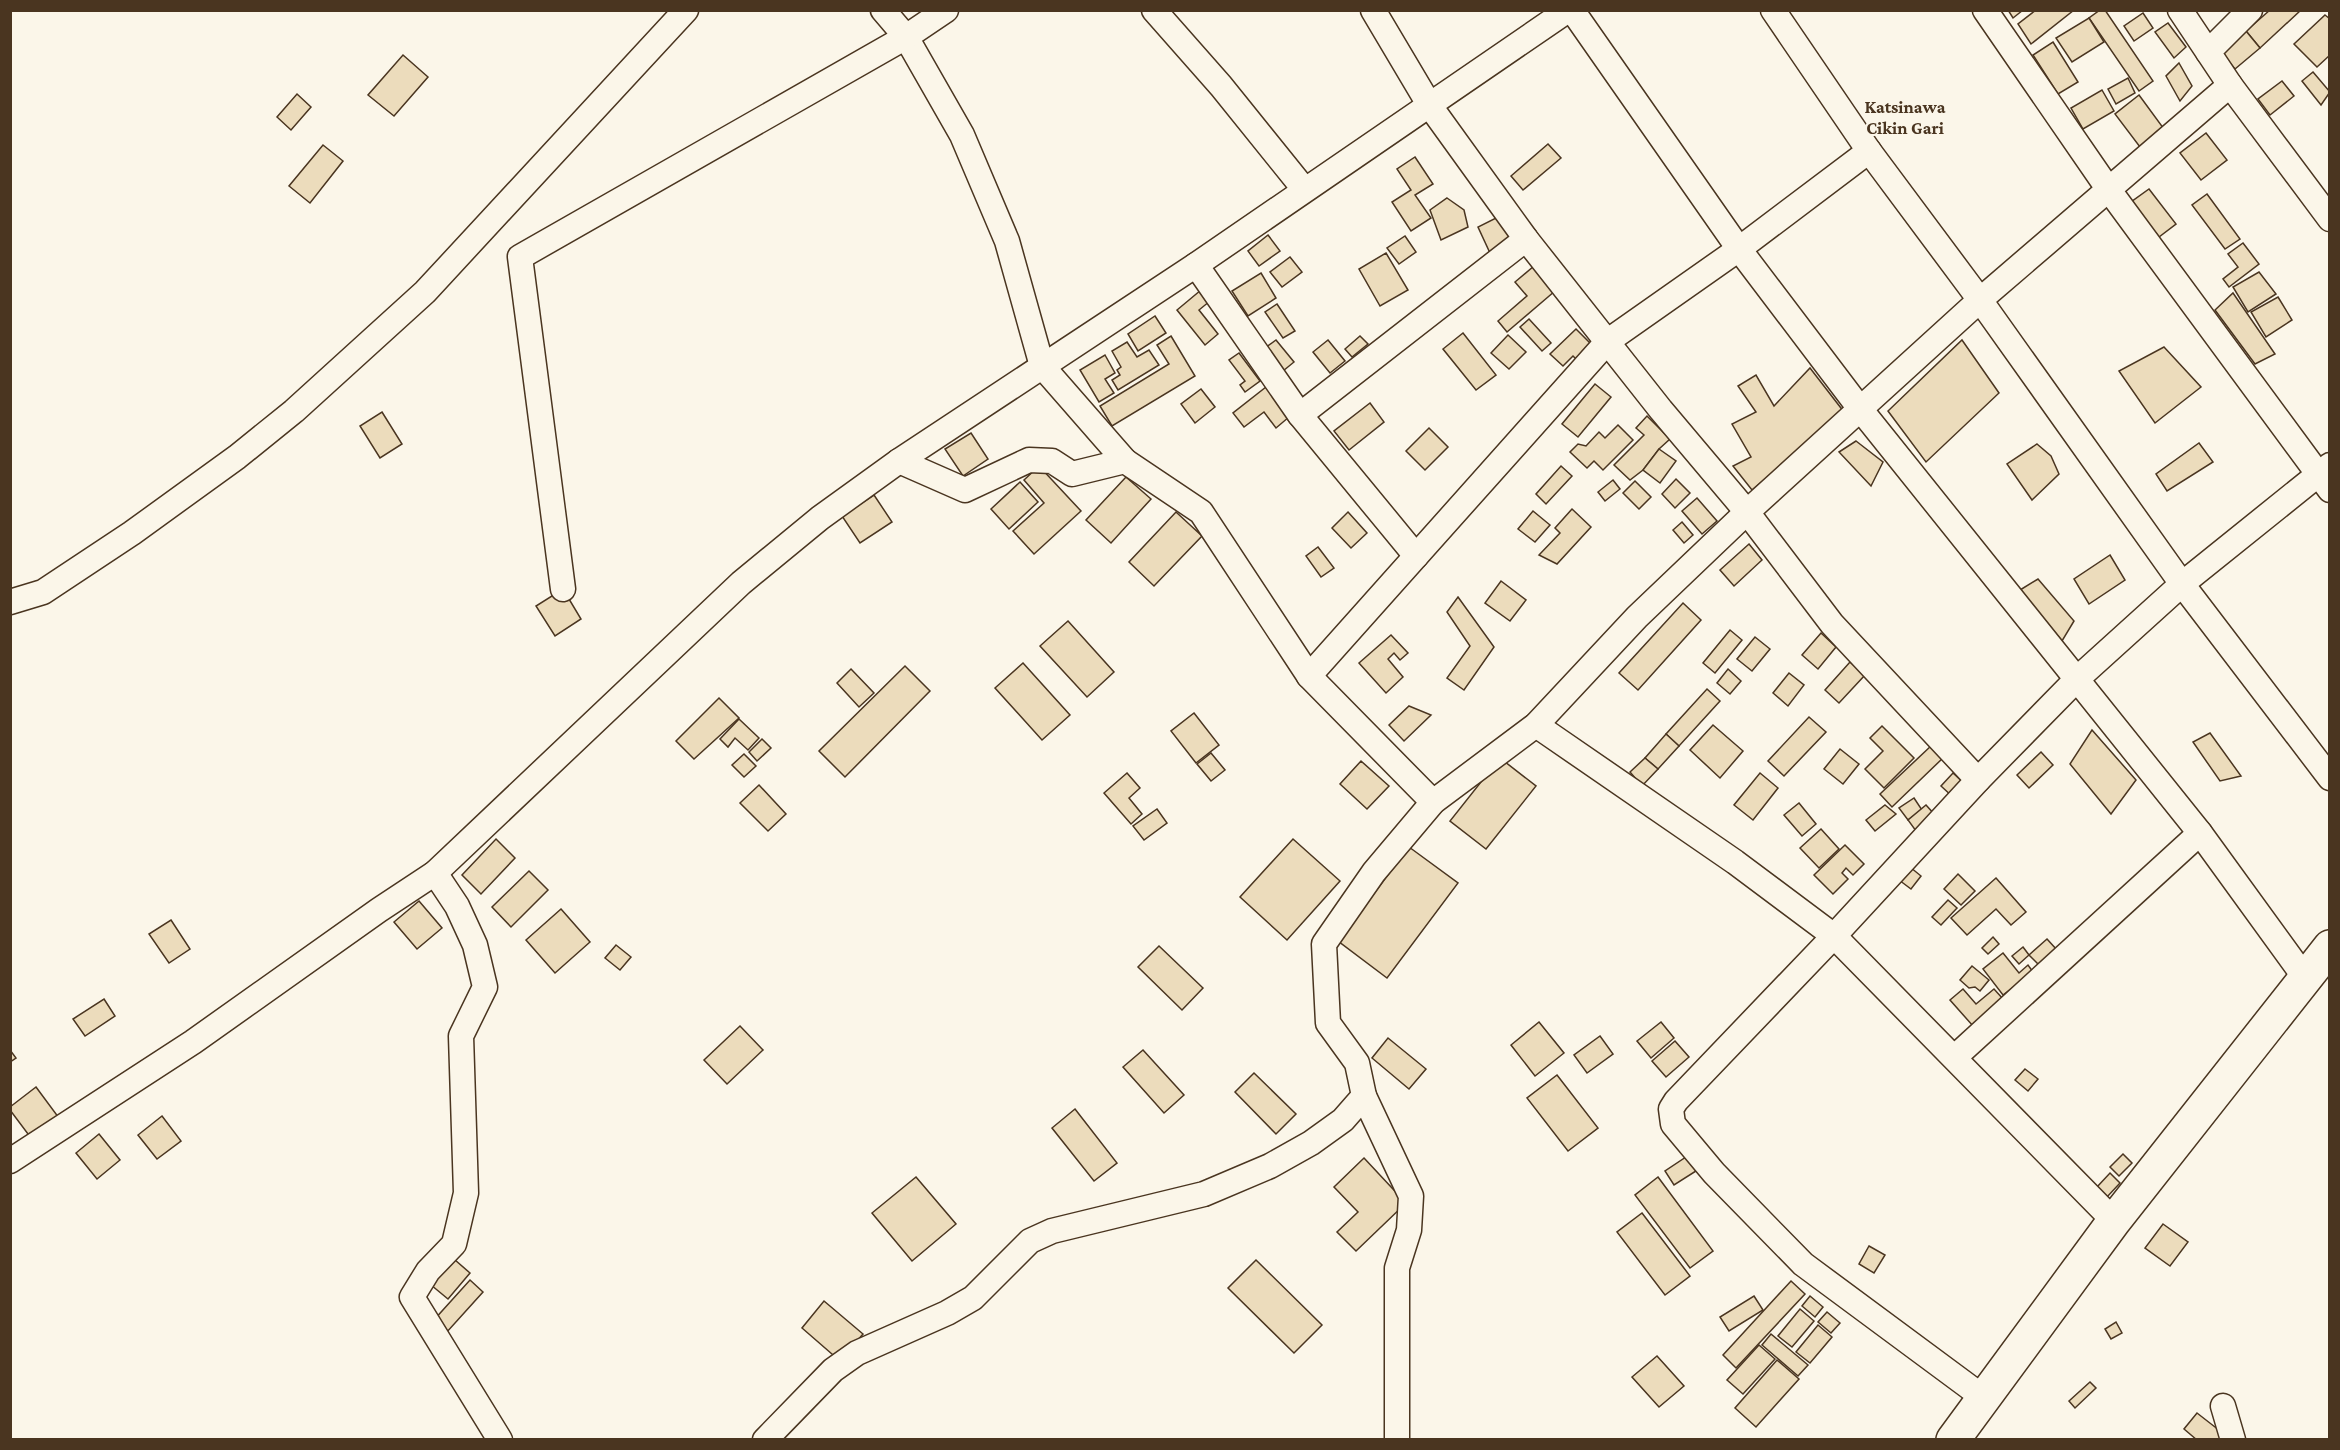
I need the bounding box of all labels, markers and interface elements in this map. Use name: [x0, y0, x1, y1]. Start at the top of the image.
district label: Katsinawa Cikin Gari: [1865, 97, 1946, 138]

